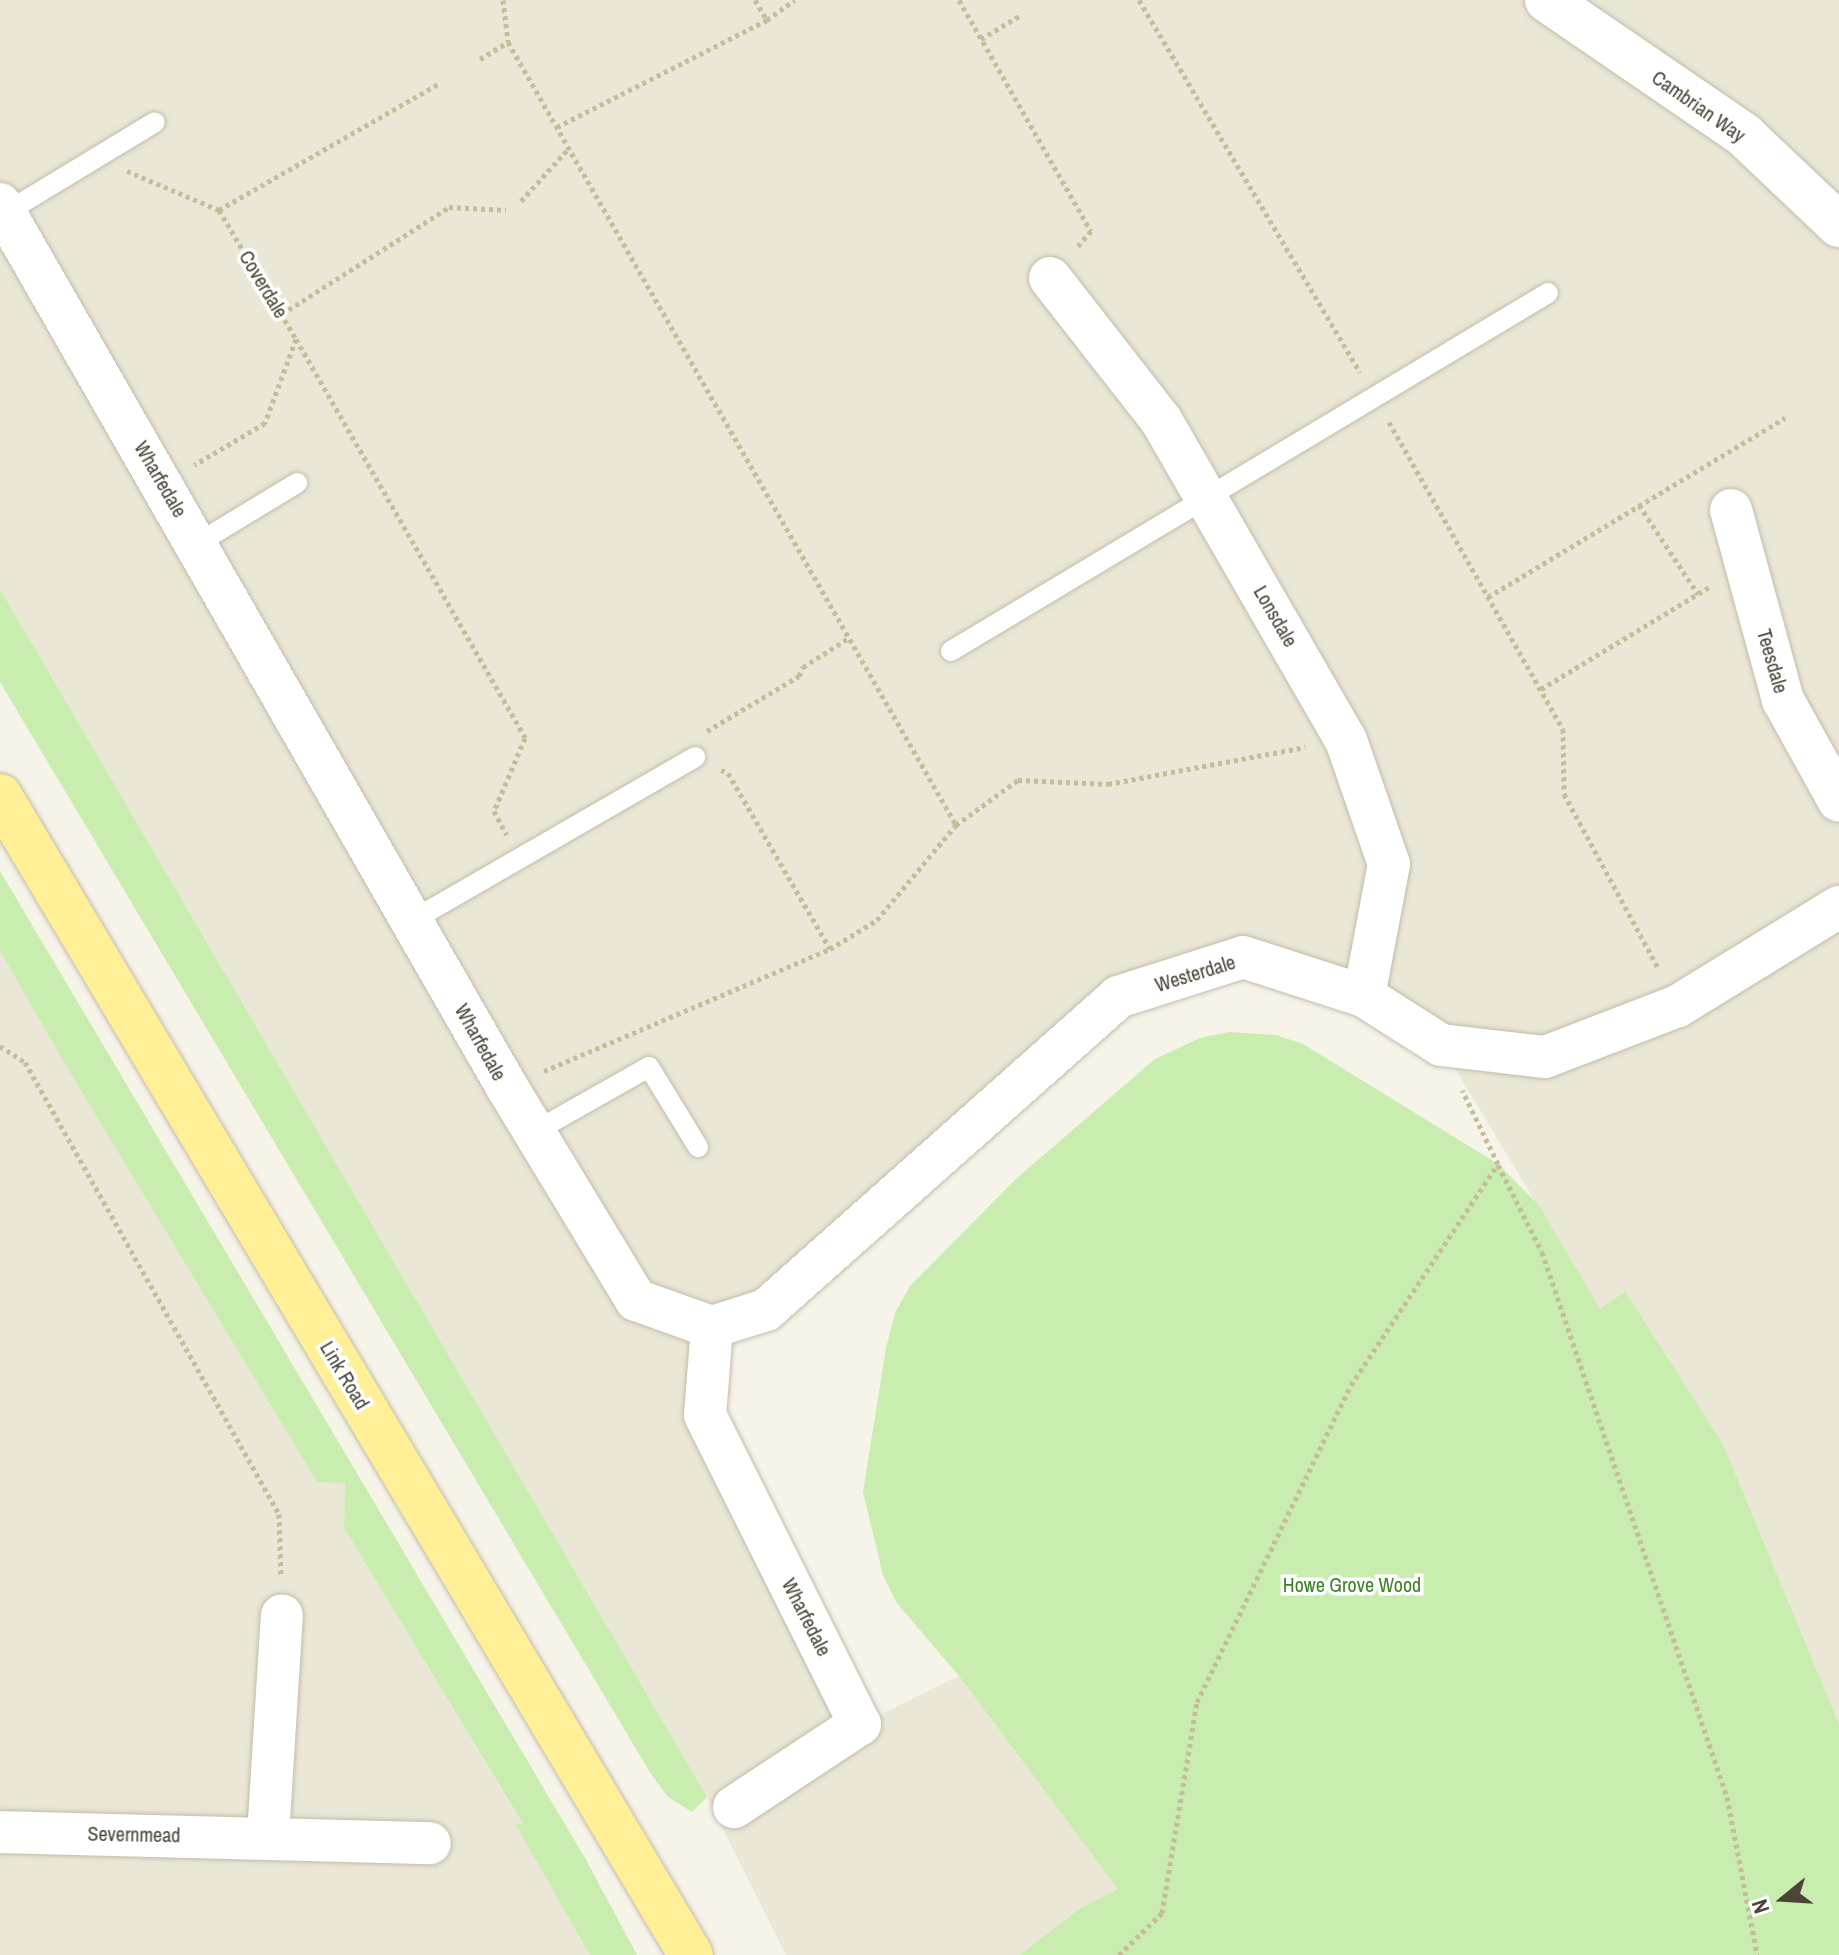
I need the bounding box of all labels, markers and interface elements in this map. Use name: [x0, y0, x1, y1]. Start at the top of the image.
street label: Cambrian Way: [1648, 65, 1750, 147]
street label: Coverdale: [234, 246, 294, 322]
street label: Wharfedale: [130, 437, 192, 521]
street label: Lonsdale: [1249, 581, 1303, 651]
street label: Teesdale: [1752, 626, 1794, 696]
street label: Westerdale: [1152, 949, 1238, 997]
street label: Wharfedale: [450, 1000, 512, 1084]
street label: Link Road: [315, 1337, 375, 1413]
park label: Howe Grove Wood: [1283, 1572, 1421, 1596]
street label: Wharfedale: [777, 1574, 837, 1660]
street label: Severnmead: [87, 1821, 181, 1847]
north arrow: [1743, 1859, 1823, 1939]
text: N: [1744, 1896, 1776, 1917]

